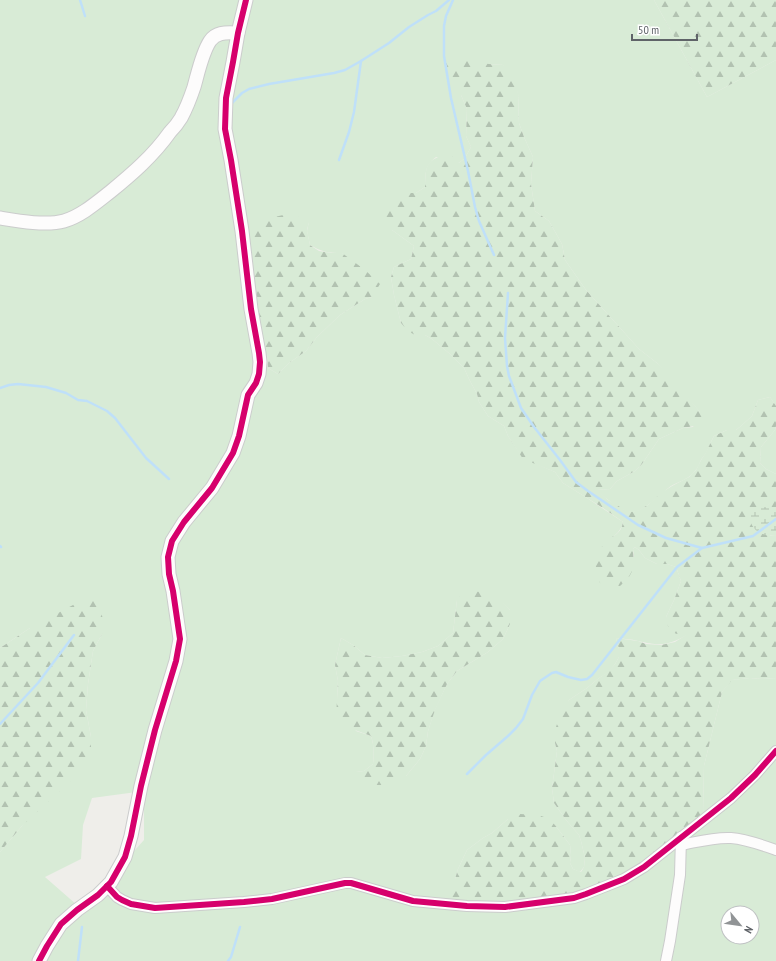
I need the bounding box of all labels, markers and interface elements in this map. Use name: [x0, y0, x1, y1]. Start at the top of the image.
scale bar: [632, 16, 697, 42]
text: 50 m: [638, 22, 659, 37]
north arrow: [720, 905, 760, 945]
text: N: [741, 924, 756, 936]

